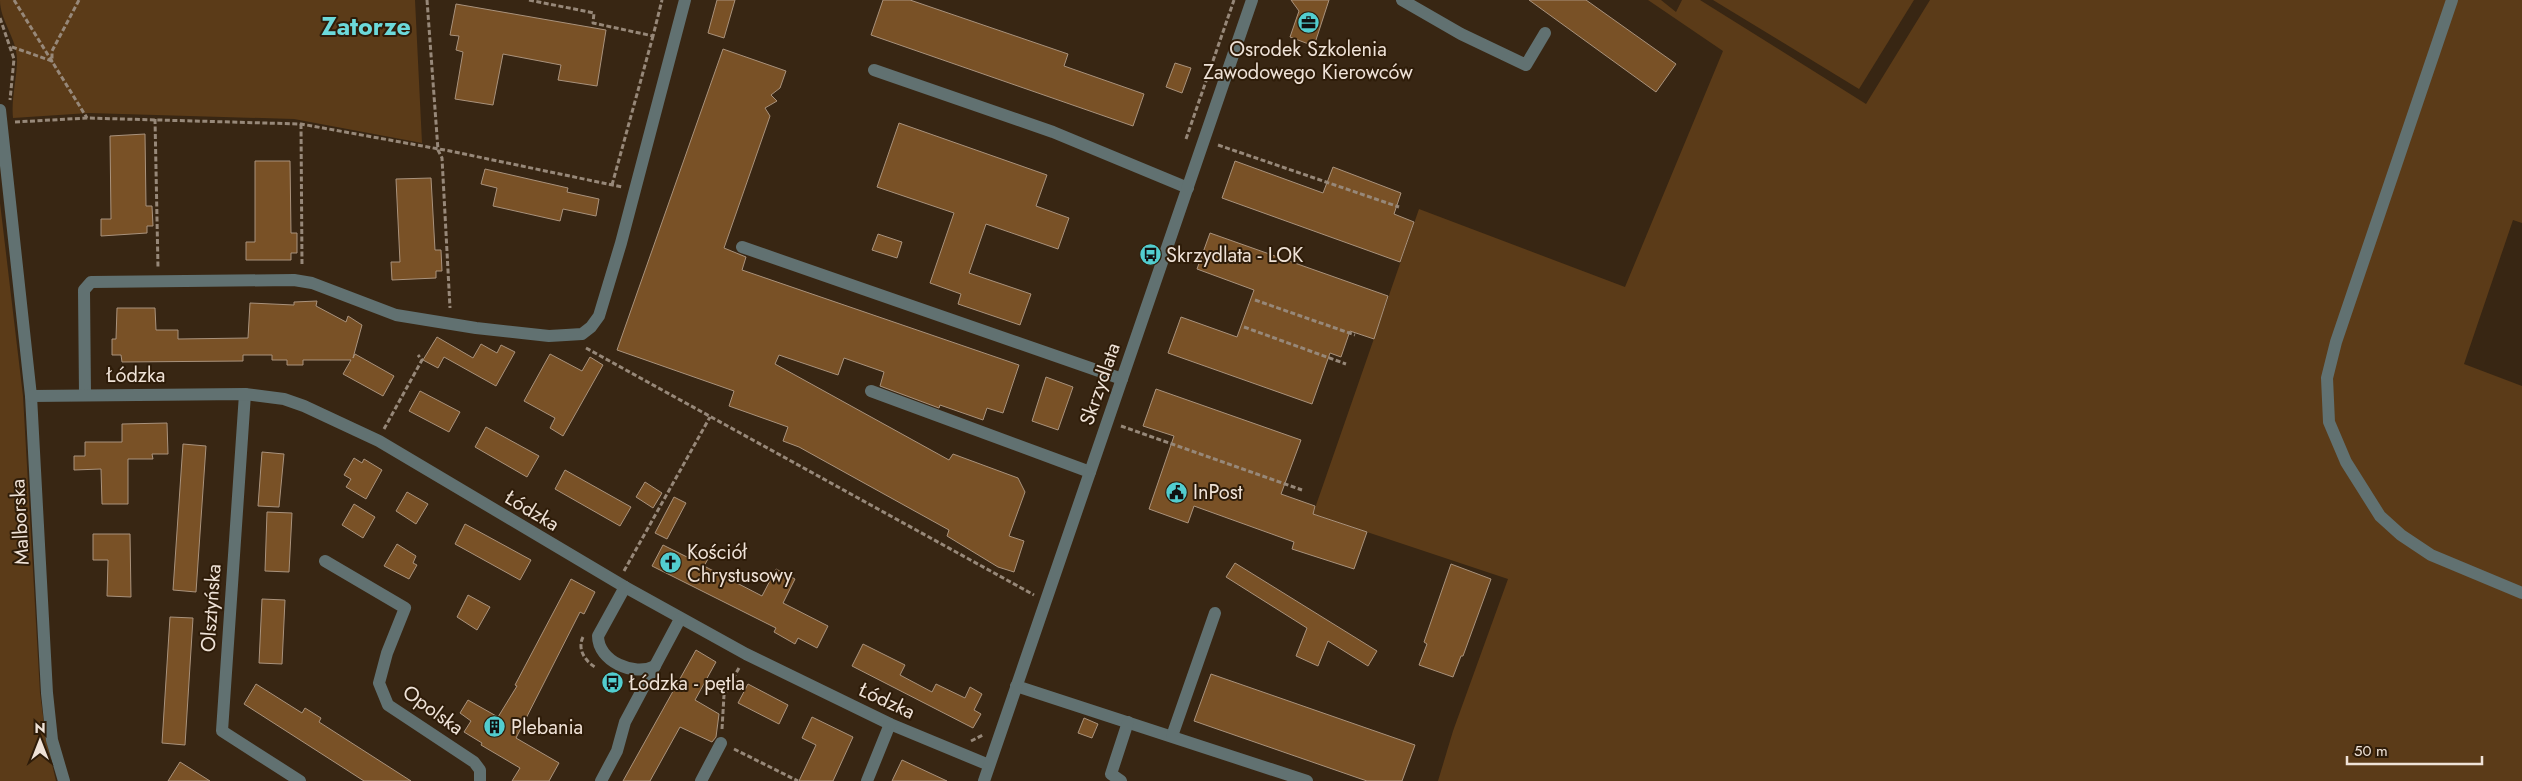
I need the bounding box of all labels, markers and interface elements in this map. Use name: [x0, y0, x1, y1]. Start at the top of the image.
district label: Zatorze: [321, 8, 411, 44]
office icon: Osrodek Szkolenia Zawodowego Kierowców: [1296, 11, 1320, 35]
place label: Osrodek Szkolenia Zawodowego Kierowców: [1203, 35, 1413, 87]
place label: Skrzydlata - LOK: [1166, 241, 1304, 270]
bus stop icon: Skrzydlata - LOK: [1138, 243, 1162, 267]
street label: Skrzydlata: [1072, 339, 1128, 429]
street label: Łódzka: [106, 361, 165, 390]
street label: Malborska: [3, 478, 37, 566]
place label: InPost: [1193, 478, 1243, 507]
public building icon: InPost: [1165, 480, 1189, 504]
street label: Łódzka: [498, 483, 565, 539]
place label: Kościół Chrystusowy: [687, 538, 793, 590]
church icon: Kościół Chrystusowy: [659, 551, 683, 575]
street label: Olsztyńska: [193, 563, 229, 653]
place label: Łódzka - pętla: [628, 669, 745, 698]
bus stop icon: Łódzka - pętla: [601, 671, 625, 695]
street label: Łódzka: [853, 675, 920, 727]
street label: Opolska: [396, 678, 470, 742]
place label: Plebania: [511, 713, 583, 742]
building icon: Plebania: [483, 715, 507, 739]
north arrow: [15, 716, 65, 766]
text: N: [34, 718, 46, 738]
scale bar: [2347, 734, 2482, 766]
text: 50 m: [2354, 740, 2388, 762]

